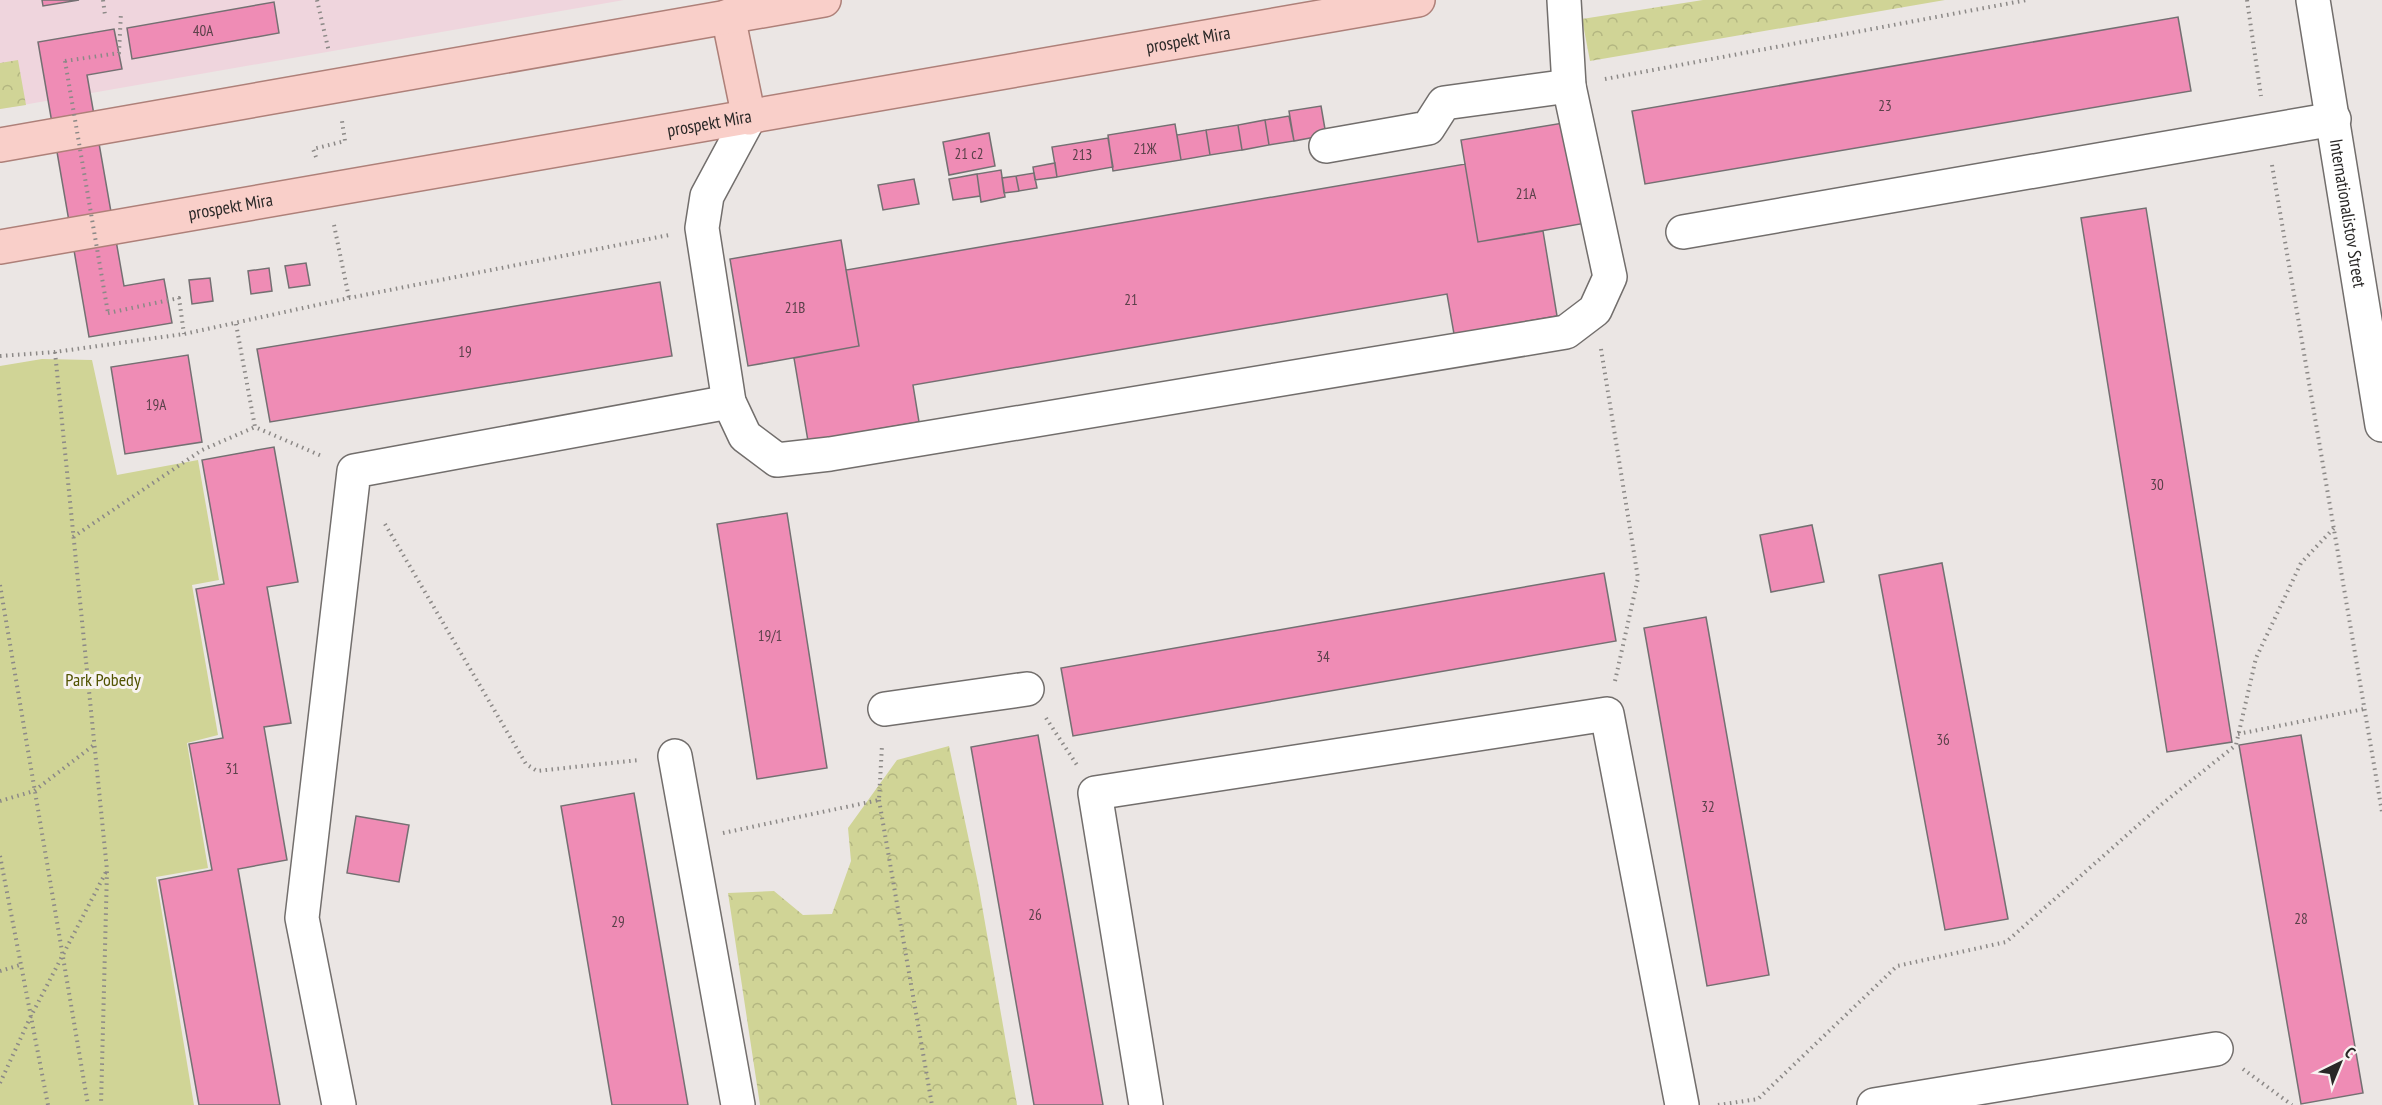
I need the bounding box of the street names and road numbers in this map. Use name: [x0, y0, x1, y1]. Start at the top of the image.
street label: prospekt Mira: [1144, 21, 1232, 58]
street label: prospekt Mira: [665, 104, 753, 142]
street label: Internationalistov Street: [2325, 137, 2372, 289]
street label: prospekt Mira: [186, 188, 274, 225]

